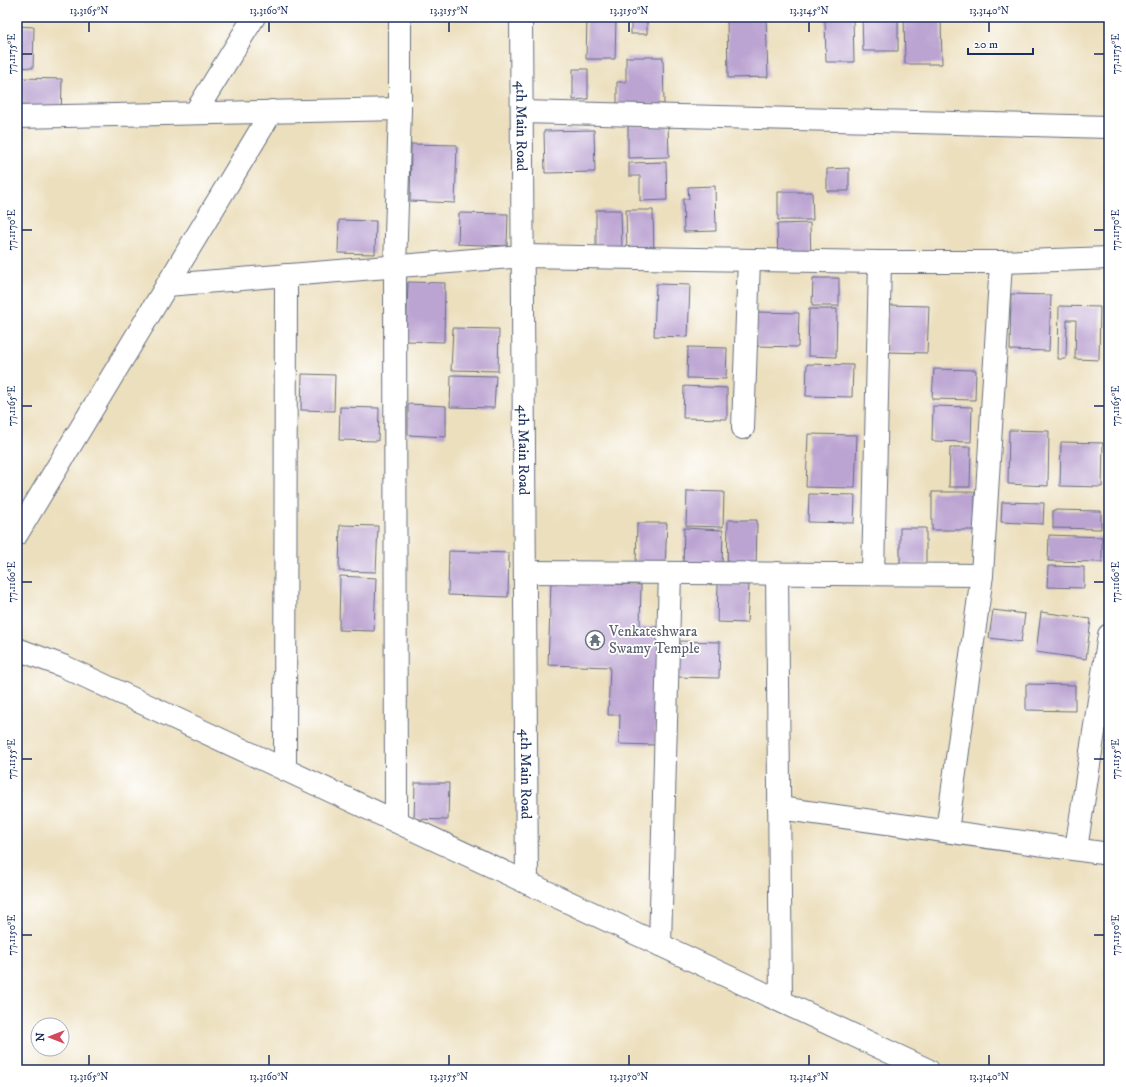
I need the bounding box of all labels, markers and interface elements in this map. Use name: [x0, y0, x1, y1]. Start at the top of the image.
text: 13.3165°N: [70, 5, 108, 17]
text: 13.3160°N: [249, 5, 289, 17]
text: 13.3155°N: [430, 5, 468, 17]
text: 13.3150°N: [610, 5, 648, 17]
text: 13.3145°N: [789, 5, 829, 17]
text: 13.3140°N: [969, 5, 1009, 17]
scale bar: [968, 30, 1033, 56]
text: 77.1175°E: [6, 34, 18, 74]
text: 77.1175°E: [1110, 34, 1122, 74]
text: 20 m: [974, 37, 998, 52]
street label: 4th Main Road: [511, 81, 531, 172]
text: 77.1170°E: [6, 209, 18, 251]
text: 77.1170°E: [1110, 209, 1122, 251]
text: 77.1165°E: [6, 386, 18, 426]
text: 77.1165°E: [1110, 386, 1122, 426]
street label: 4th Main Road: [514, 405, 533, 496]
text: 77.1160°E: [6, 561, 18, 603]
text: 77.1160°E: [1110, 561, 1122, 603]
place label: Venkateshwara Swamy Temple: [608, 622, 700, 658]
temple icon: Venkateshwara Swamy Temple: [584, 629, 606, 651]
street label: 4th Main Road: [516, 729, 536, 820]
text: 77.1155°E: [6, 739, 18, 779]
text: 77.1155°E: [1110, 739, 1122, 779]
text: 77.1150°E: [6, 915, 18, 955]
text: 77.1150°E: [1110, 915, 1122, 955]
north arrow: [30, 1017, 70, 1057]
text: N: [34, 1032, 48, 1042]
text: 13.3165°N: [70, 1071, 108, 1083]
text: 13.3160°N: [249, 1071, 289, 1083]
text: 13.3155°N: [430, 1071, 468, 1083]
text: 13.3150°N: [610, 1071, 648, 1083]
text: 13.3145°N: [789, 1071, 829, 1083]
text: 13.3140°N: [969, 1071, 1009, 1083]

